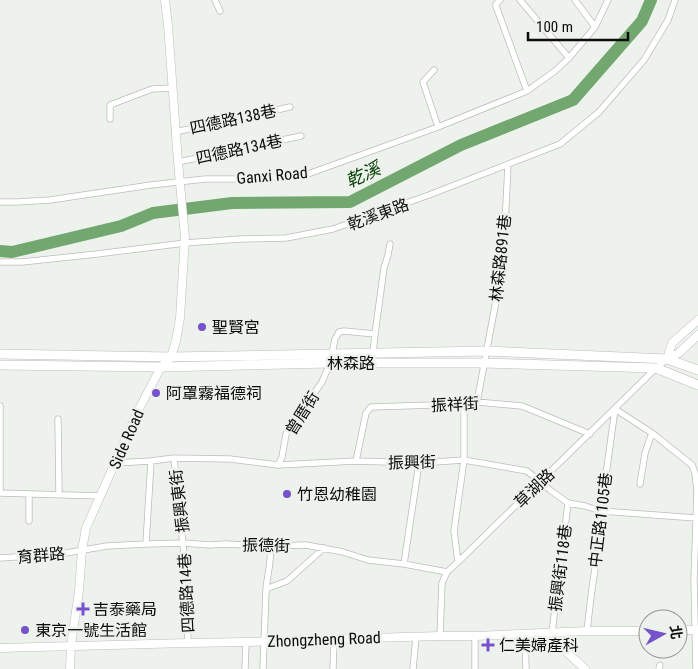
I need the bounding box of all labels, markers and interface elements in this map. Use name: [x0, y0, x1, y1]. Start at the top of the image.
scale bar: [528, 10, 628, 42]
text: 100 m: [536, 18, 573, 36]
street label: 四德路138巷: [188, 101, 278, 138]
street label: 四德路134巷: [194, 131, 284, 168]
water label: 乾溪: [342, 156, 386, 192]
street label: Ganxi Road: [236, 163, 308, 188]
street label: 乾溪東路: [345, 195, 411, 234]
street label: 林森路891巷: [486, 213, 515, 303]
place label: 聖賢宮: [212, 318, 260, 337]
marker: 聖賢宮: [196, 321, 208, 333]
street label: 林森路: [327, 354, 375, 373]
place label: 阿罩霧福德祠: [166, 384, 262, 403]
marker: 阿罩霧福德祠: [150, 387, 162, 399]
street label: 曾厝街: [282, 388, 323, 439]
street label: 振祥街: [431, 394, 479, 415]
street label: Side Road: [105, 406, 148, 472]
street label: 振興街: [388, 453, 436, 472]
street label: 草湖路: [510, 465, 558, 512]
street label: 振興東街: [166, 468, 193, 534]
street label: 中正路1105巷: [585, 471, 616, 569]
place label: 竹恩幼稚園: [297, 485, 377, 504]
marker: 竹恩幼稚園: [281, 488, 293, 500]
street label: 振興街118巷: [546, 523, 575, 613]
street label: 振德街: [242, 536, 290, 555]
street label: 育群路: [16, 544, 66, 567]
street label: 四德路14巷: [175, 553, 198, 633]
place label: 吉泰藥局: [93, 600, 157, 619]
marker: 吉泰藥局: [77, 603, 89, 615]
north arrow: [638, 609, 688, 659]
place label: 東京一號生活館: [35, 621, 147, 640]
marker: 東京一號生活館: [19, 624, 31, 636]
text: 北: [667, 624, 685, 640]
street label: Zhongzheng Road: [267, 628, 381, 651]
place label: 仁美婦產科: [499, 636, 579, 655]
marker: 仁美婦產科: [481, 638, 495, 652]

